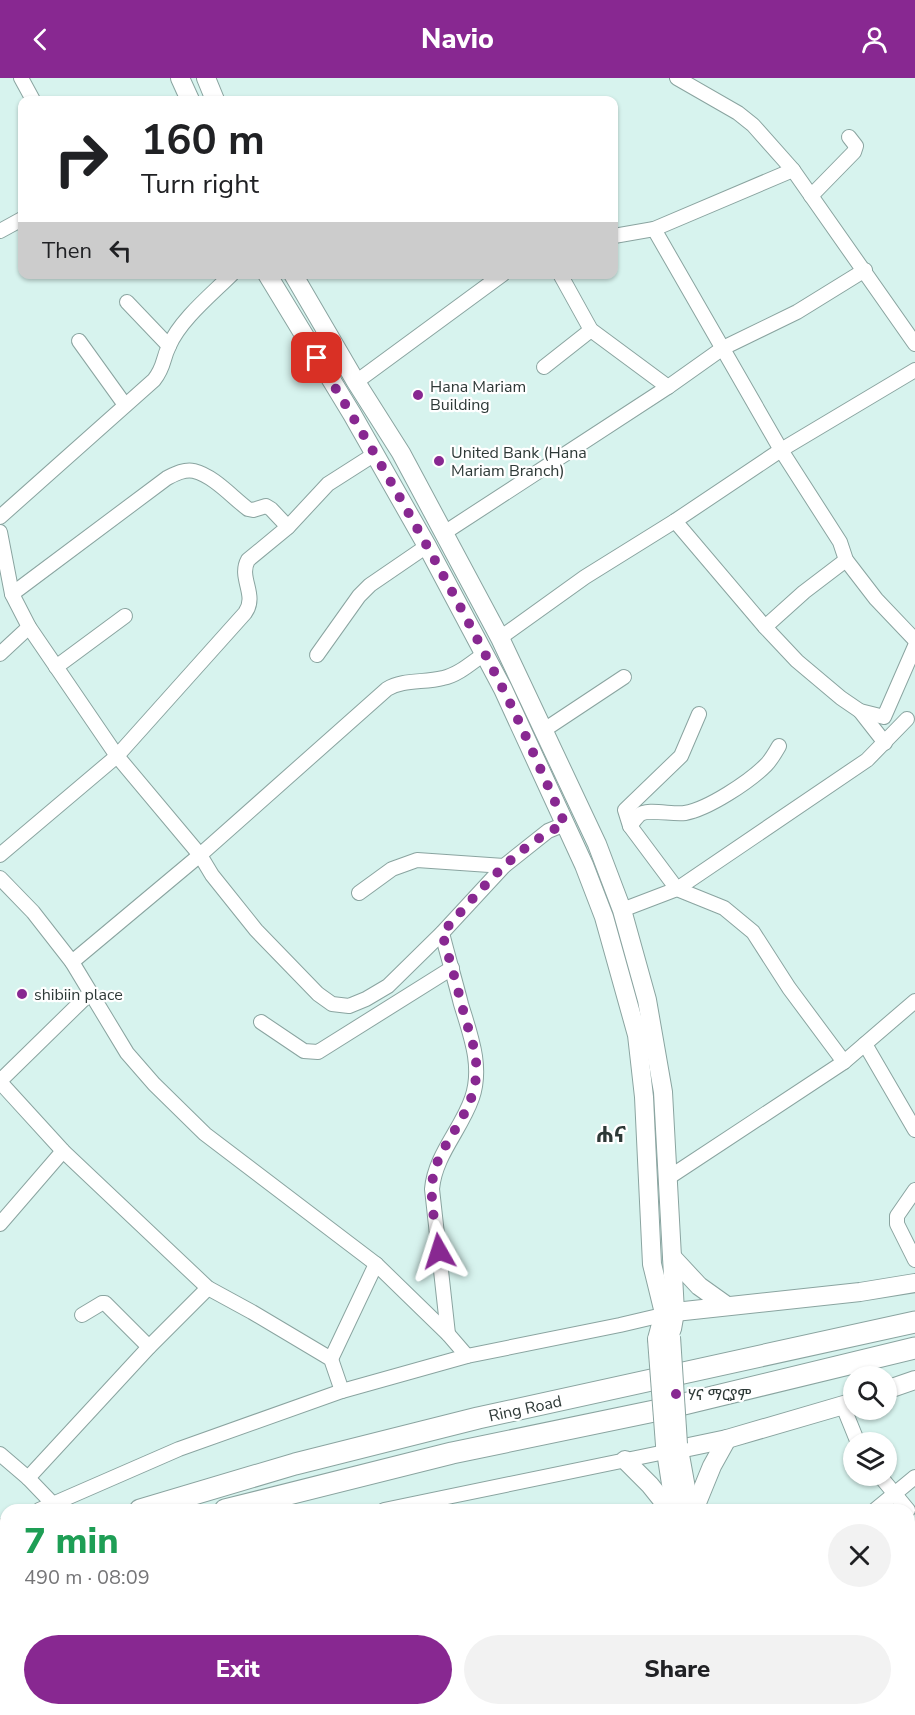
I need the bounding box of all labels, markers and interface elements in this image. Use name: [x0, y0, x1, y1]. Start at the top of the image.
text: Navio: [421, 21, 494, 58]
icon: back: [24, 23, 57, 56]
icon: person: [858, 23, 891, 56]
text: 160 m: [141, 112, 265, 169]
icon: right: [42, 120, 120, 198]
text: Turn right: [141, 166, 259, 203]
icon: left: [104, 234, 137, 267]
text: Then: [42, 236, 92, 266]
pin: [291, 332, 342, 383]
icon: arrive: [300, 341, 333, 374]
place label: Hana Mariam Building: [430, 376, 526, 416]
marker: Hana Mariam Building: [411, 388, 425, 402]
place label: United Bank (Hana Mariam Branch): [451, 442, 587, 482]
marker: United Bank (Hana Mariam Branch): [432, 454, 446, 468]
place label: shibiin place: [34, 984, 123, 1006]
marker: shibiin place: [15, 987, 29, 1001]
district label: ሐና: [596, 1120, 627, 1150]
position arrow: [407, 1219, 471, 1283]
map controls: [843, 1366, 897, 1486]
button: search: [843, 1366, 897, 1420]
place label: ሃና ማርያም: [688, 1384, 752, 1406]
marker: ሃና ማርያም: [669, 1387, 683, 1401]
street label: Ring Road: [487, 1391, 564, 1427]
button: layers: [843, 1432, 897, 1486]
text: 7 min: [24, 1517, 119, 1566]
button: close: [828, 1524, 891, 1587]
text: 490 m · 08:09: [24, 1564, 150, 1591]
button: Exit: [24, 1635, 452, 1704]
button: Share: [464, 1635, 891, 1704]

